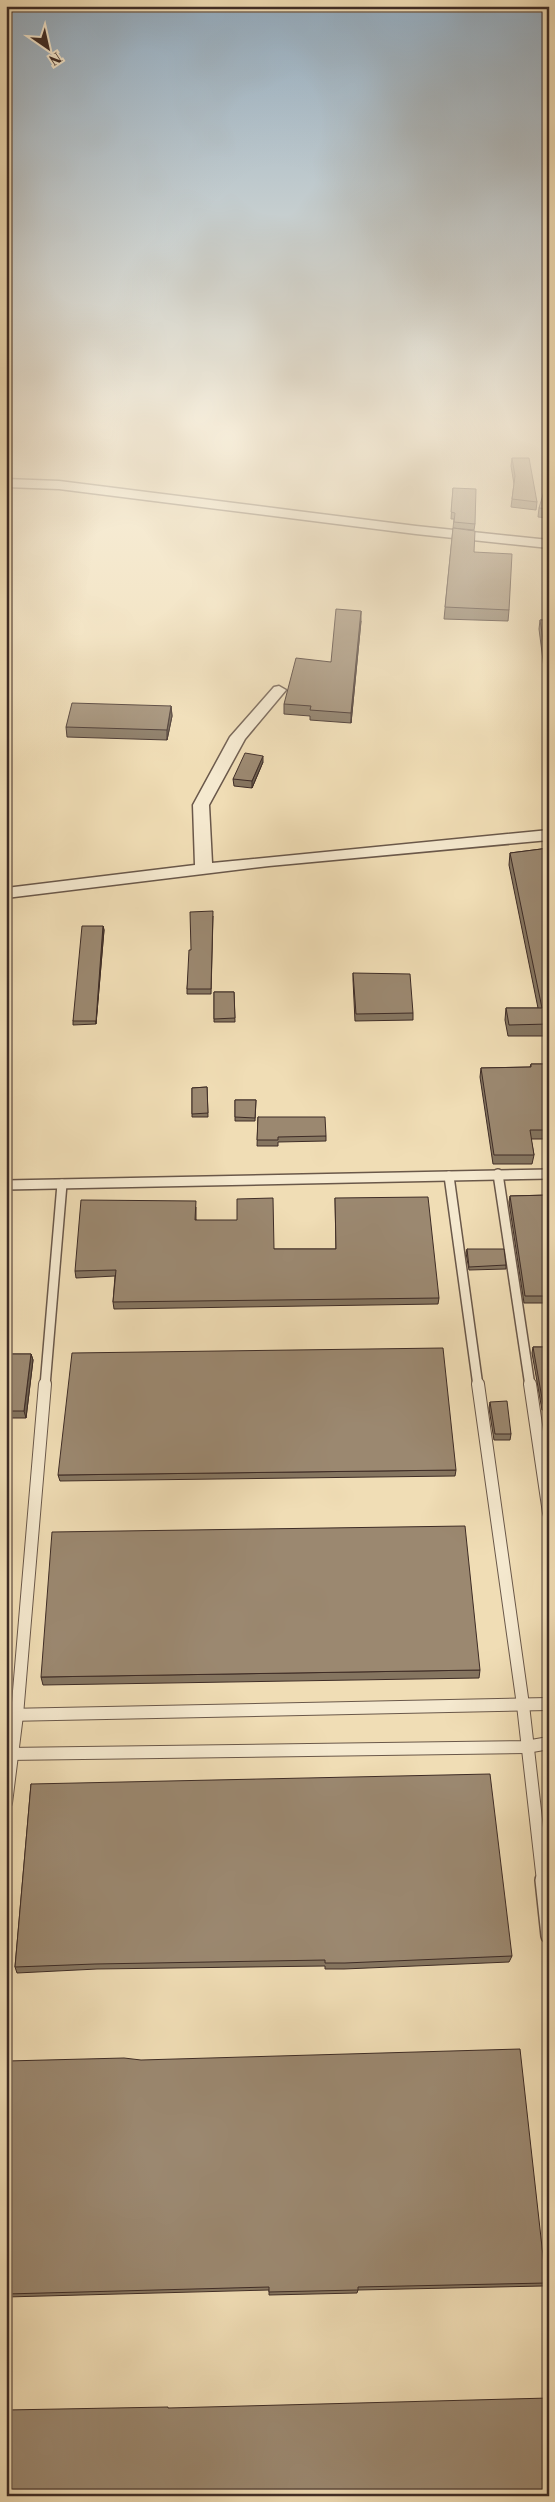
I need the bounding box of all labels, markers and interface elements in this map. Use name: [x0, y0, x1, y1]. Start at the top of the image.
north arrow: [22, 22, 72, 72]
text: N: [45, 47, 64, 69]

